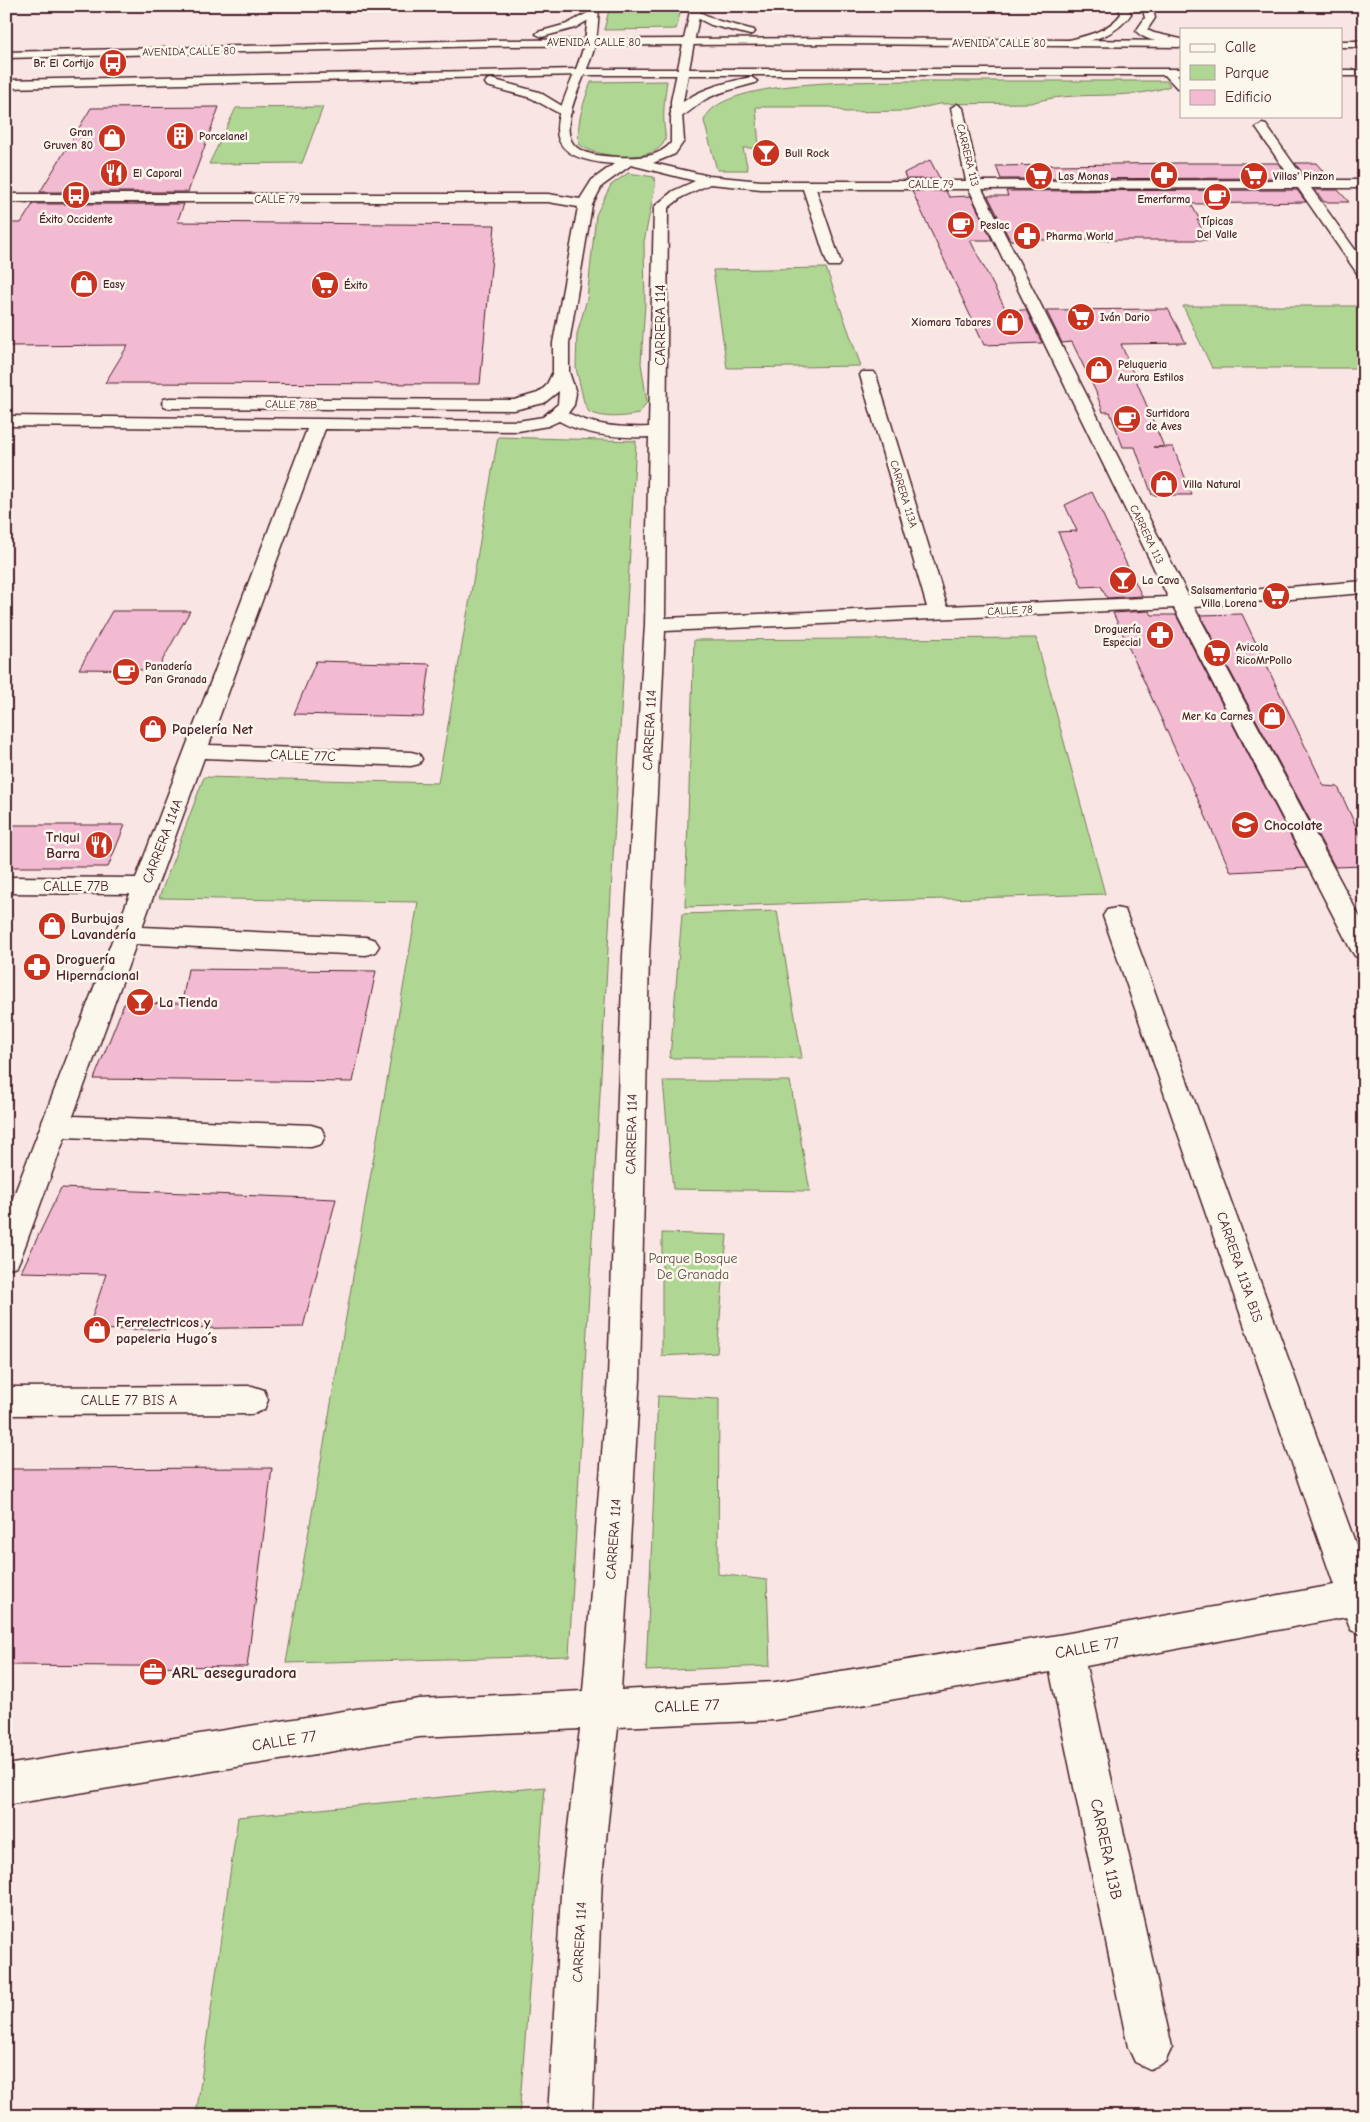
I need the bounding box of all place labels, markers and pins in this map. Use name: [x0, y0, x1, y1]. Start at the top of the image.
bus stop icon: Br. El Cortijo: [98, 48, 128, 78]
place label: Br. El Cortijo: [33, 57, 94, 70]
building icon: Porcelanel: [165, 121, 195, 151]
shop icon: Gran Gruven 80: [97, 123, 127, 153]
place label: Gran Gruven 80: [43, 126, 93, 152]
place label: Porcelanel: [199, 130, 248, 143]
bar icon: Bull Rock: [751, 138, 781, 168]
place label: Bull Rock: [785, 147, 830, 160]
restaurant icon: El Caporal: [99, 158, 129, 188]
pharmacy icon: Emerfarma: [1149, 160, 1179, 190]
supermarket icon: Las Monas: [1024, 161, 1054, 191]
supermarket icon: Villas' Pinzon: [1239, 161, 1269, 191]
place label: El Caporal: [133, 167, 182, 180]
place label: Las Monas: [1058, 170, 1109, 183]
place label: Villas' Pinzon: [1273, 170, 1334, 183]
bus stop icon: Éxito Occidente: [61, 180, 91, 210]
cafe icon: Típicas Del Valle: [1202, 182, 1232, 212]
place label: Emerfarma: [1138, 193, 1190, 206]
cafe icon: Peslac: [946, 210, 976, 240]
place label: Éxito Occidente: [39, 212, 113, 226]
place label: Típicas Del Valle: [1197, 215, 1238, 241]
place label: Peslac: [980, 219, 1010, 232]
pharmacy icon: Pharma World: [1012, 221, 1042, 251]
place label: Pharma World: [1046, 230, 1114, 243]
shop icon: Easy: [69, 269, 99, 299]
supermarket icon: Éxito: [310, 270, 340, 300]
place label: Easy: [103, 278, 125, 291]
place label: Éxito: [344, 278, 368, 292]
supermarket icon: Iván Dario: [1066, 302, 1096, 332]
shop icon: Xiomara Tabares: [995, 307, 1025, 337]
place label: Iván Dario: [1100, 311, 1150, 324]
place label: Xiomara Tabares: [911, 316, 991, 329]
shop icon: Peluqueria Aurora Estilos: [1084, 355, 1114, 385]
place label: Peluqueria Aurora Estilos: [1118, 358, 1184, 384]
cafe icon: Surtidora de Aves: [1112, 404, 1142, 434]
place label: Surtidora de Aves: [1146, 407, 1190, 433]
shop icon: Villa Natural: [1149, 469, 1179, 499]
place label: Villa Natural: [1183, 478, 1241, 491]
bar icon: La Cava: [1108, 565, 1138, 595]
place label: La Cava: [1142, 574, 1179, 587]
supermarket icon: Salsamentaria Villa Lorena: [1261, 581, 1291, 611]
place label: Salsamentaria Villa Lorena: [1191, 584, 1257, 610]
pharmacy icon: Droguería Especial: [1145, 620, 1175, 650]
place label: Droguería Especial: [1094, 623, 1141, 649]
supermarket icon: Avicola RicoMrPollo: [1202, 638, 1232, 668]
place label: Avicola RicoMrPollo: [1236, 641, 1292, 667]
cafe icon: Panadería Pan Granada: [111, 657, 141, 687]
place label: Panadería Pan Granada: [145, 660, 207, 686]
shop icon: Mer Ka Carnes: [1257, 701, 1287, 731]
place label: Mer Ka Carnes: [1182, 710, 1253, 723]
shop icon: Papelería Net: [138, 714, 168, 744]
place label: Papelería Net: [172, 721, 253, 738]
school or university icon: Chocolate: [1230, 810, 1260, 840]
place label: Chocolate: [1264, 817, 1323, 834]
place label: Triqui Barra: [46, 829, 80, 862]
restaurant icon: Triqui Barra: [84, 830, 114, 860]
place label: Burbujas Lavandería: [71, 910, 136, 943]
shop icon: Burbujas Lavandería: [37, 911, 67, 941]
place label: Droguería Hipernacional: [56, 951, 139, 984]
pharmacy icon: Droguería Hipernacional: [22, 952, 52, 982]
bar icon: La Tienda: [125, 987, 155, 1017]
place label: La Tienda: [159, 994, 218, 1011]
place label: Ferrelectricos y papeleria Hugo´s: [116, 1314, 217, 1347]
shop icon: Ferrelectricos y papeleria Hugo´s: [82, 1315, 112, 1345]
office icon: ARL aeseguradora: [138, 1657, 168, 1687]
place label: ARL aeseguradora: [172, 1664, 297, 1682]

